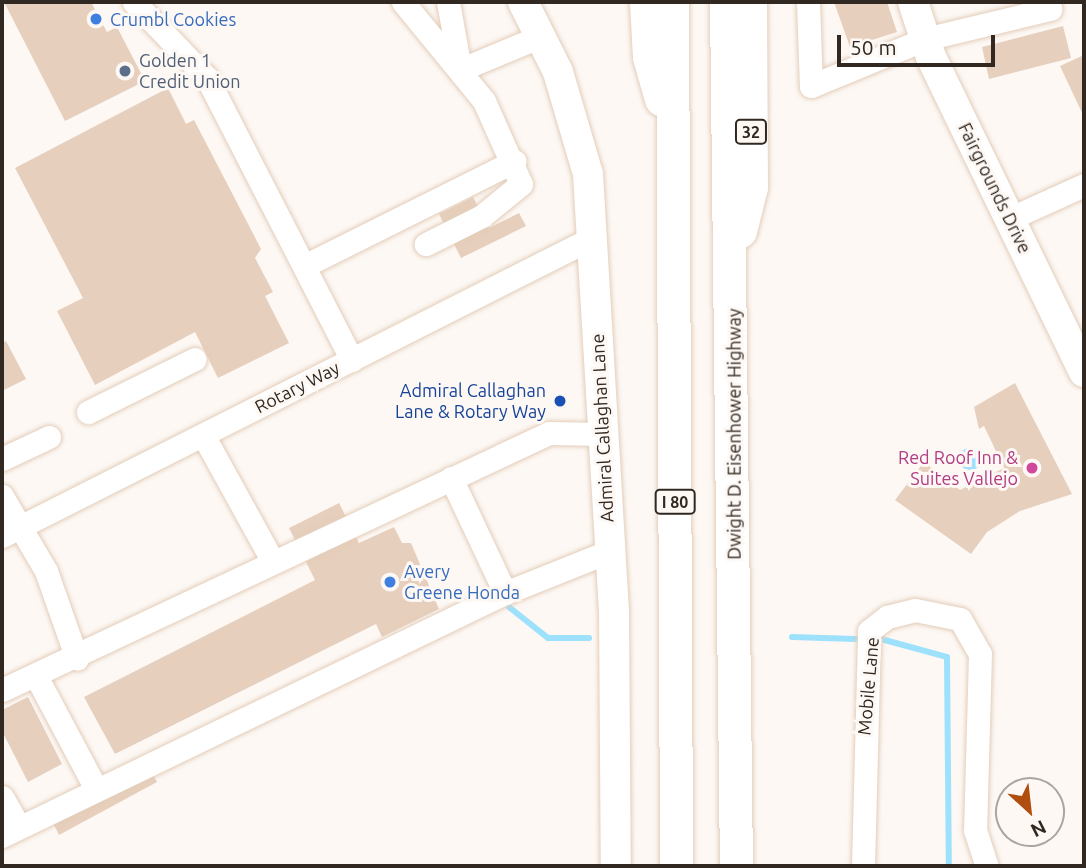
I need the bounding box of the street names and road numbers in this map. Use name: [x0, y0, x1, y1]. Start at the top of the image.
street label: Fairgrounds Drive: [954, 119, 1036, 257]
road number: 32: [734, 120, 768, 144]
street label: Dwight D. Eisenhower Highway: [723, 308, 745, 560]
street label: Admiral Callaghan Lane: [586, 333, 618, 523]
street label: Rotary Way: [251, 356, 343, 418]
road number: I 80: [654, 489, 696, 514]
street label: Mobile Lane: [853, 636, 883, 736]

